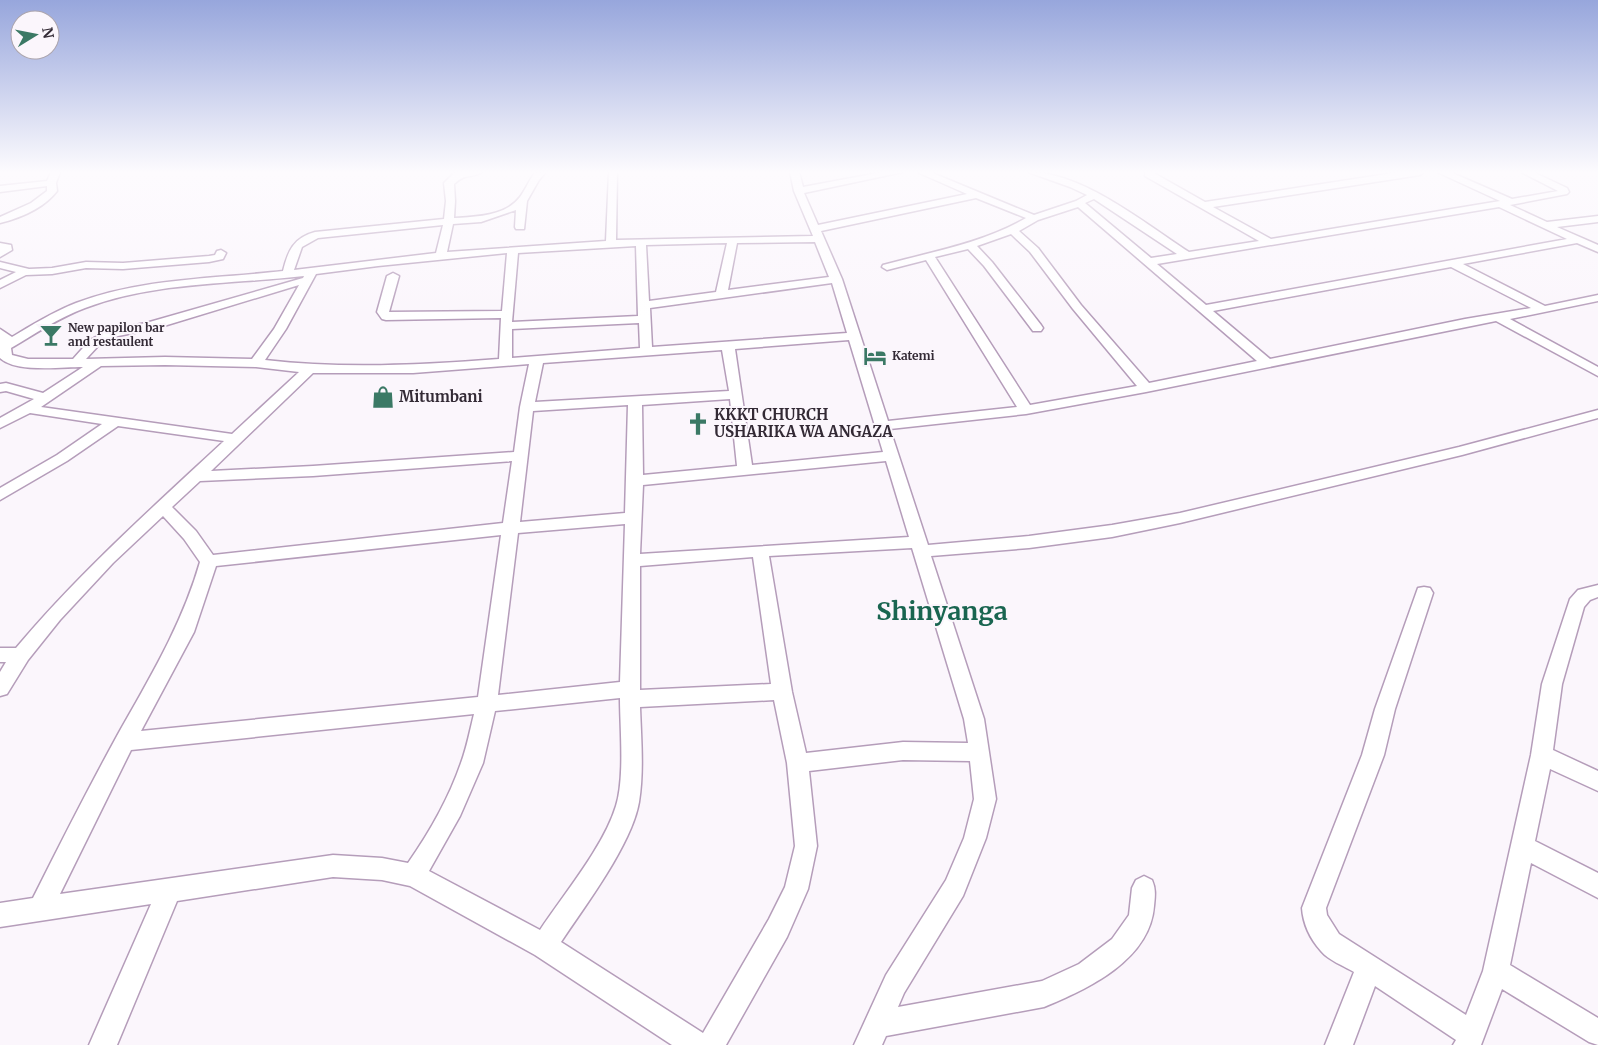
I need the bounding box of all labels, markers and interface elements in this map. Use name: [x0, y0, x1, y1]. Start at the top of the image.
north arrow: [10, 10, 60, 60]
text: N: [38, 26, 58, 40]
place label: New papilon bar and restaulent: [68, 320, 165, 349]
bar icon: New papilon bar and restaulent: [38, 322, 64, 348]
hotel icon: Katemi: [862, 343, 888, 369]
place label: Katemi: [892, 348, 935, 363]
shop icon: Mitumbani: [370, 384, 396, 410]
place label: Mitumbani: [399, 387, 483, 406]
place label: KKKT CHURCH USHARIKA WA ANGAZA: [714, 405, 893, 441]
church icon: KKKT CHURCH USHARIKA WA ANGAZA: [685, 411, 711, 437]
district label: Shinyanga: [876, 595, 1008, 627]

